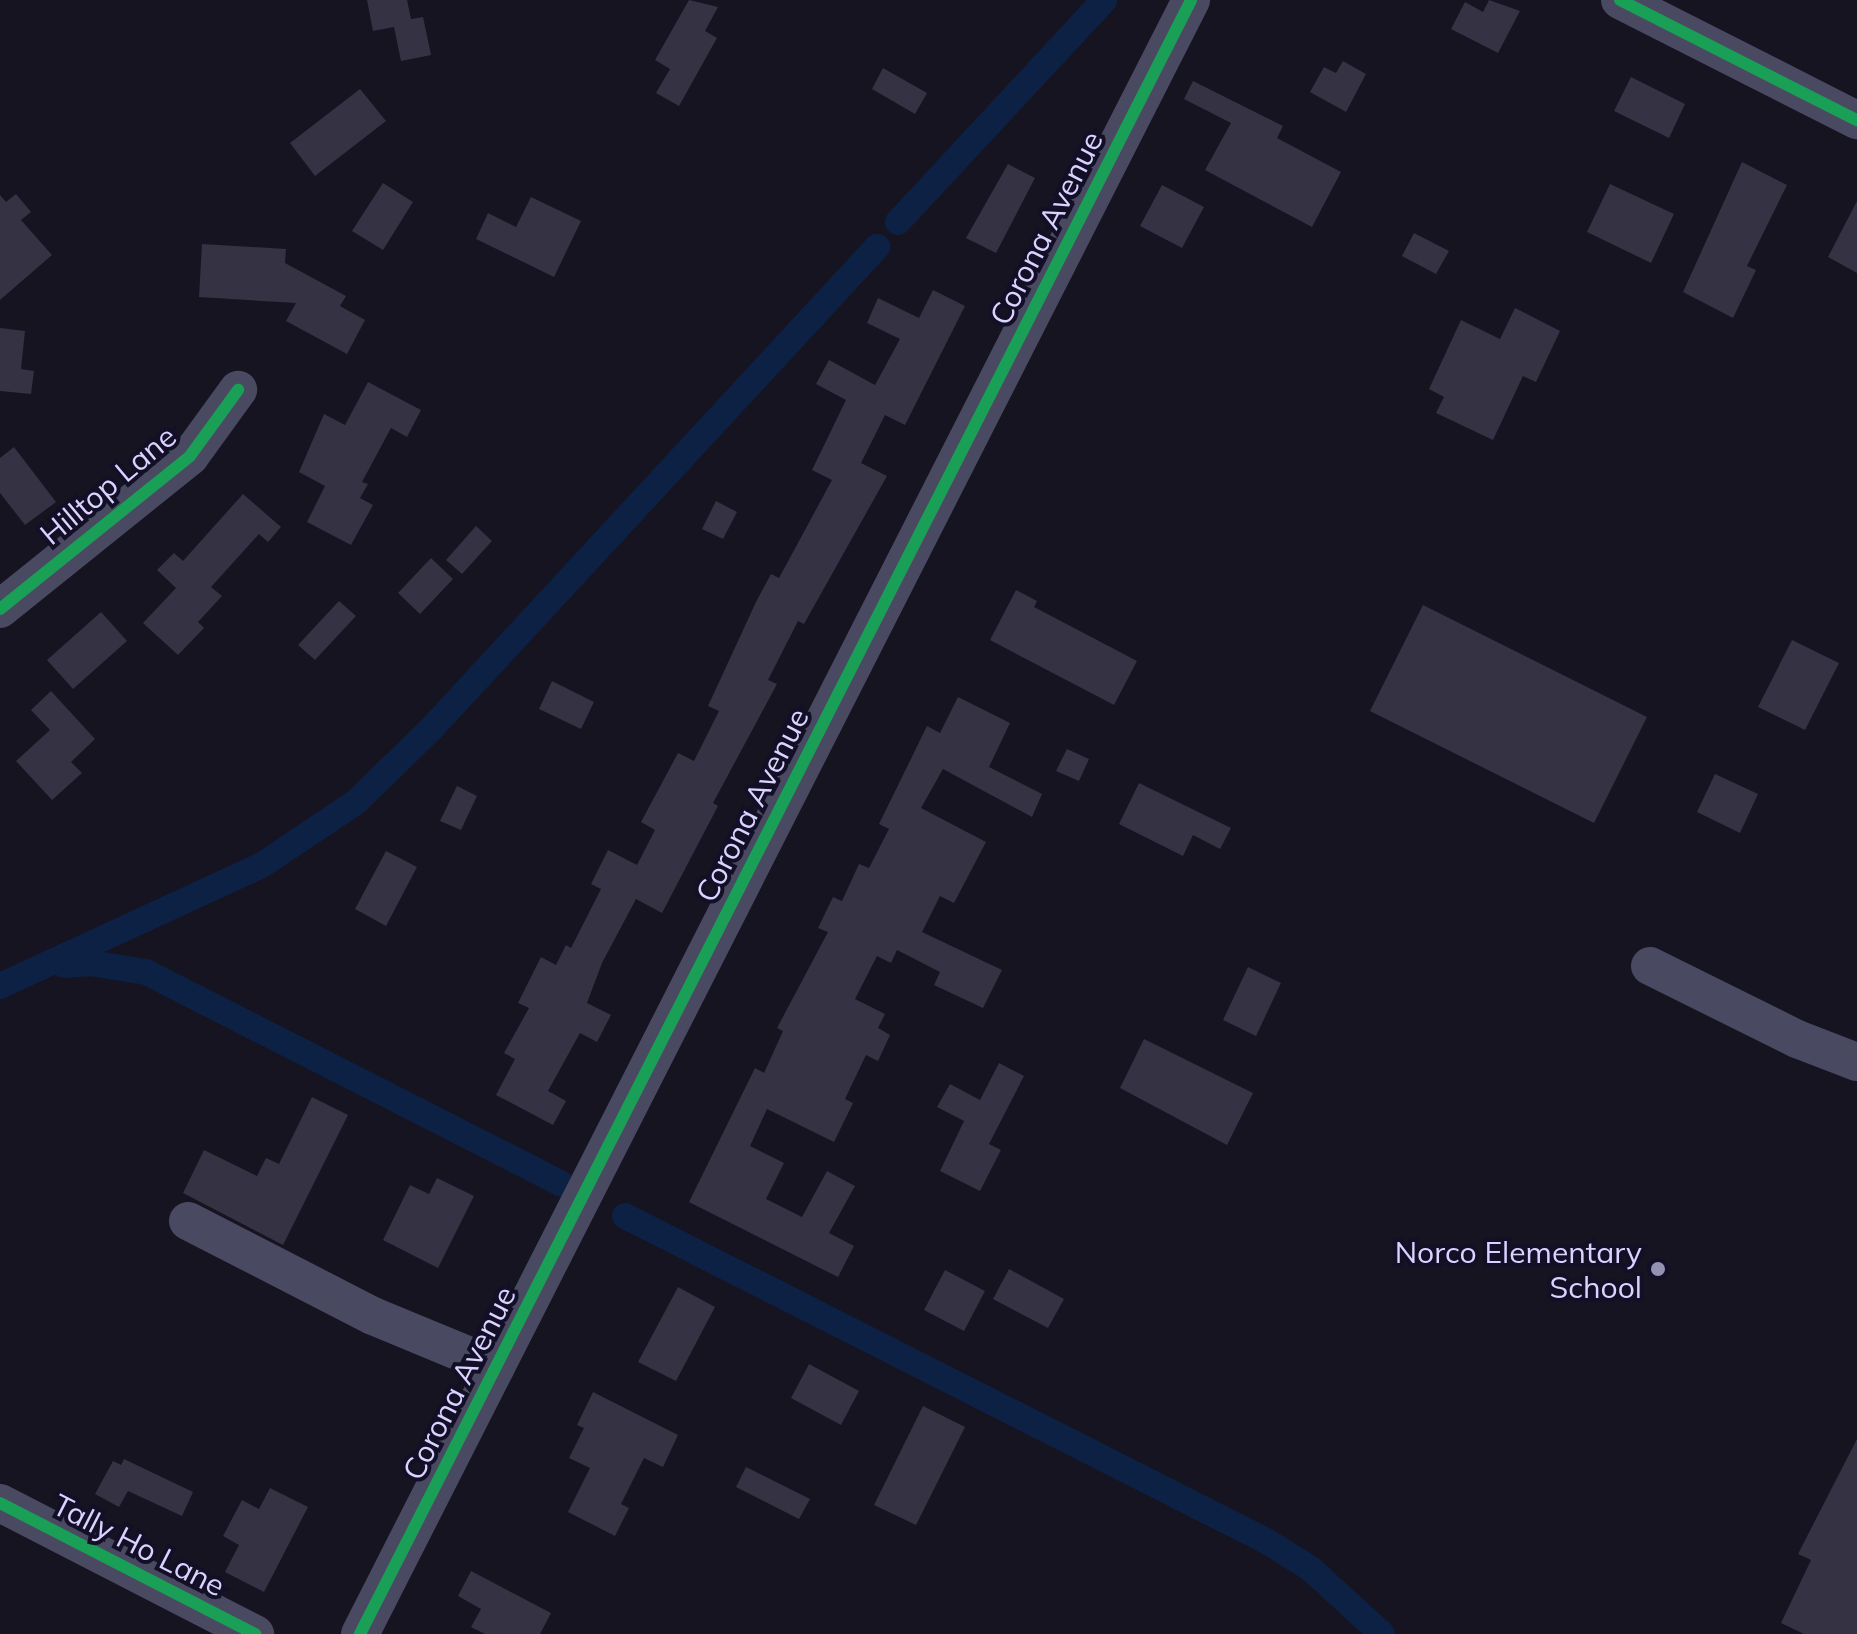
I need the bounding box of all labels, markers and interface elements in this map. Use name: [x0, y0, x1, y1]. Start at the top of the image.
street label: Corona Avenue: [982, 125, 1110, 331]
street label: Hilltop Lane: [33, 418, 183, 552]
street label: Corona Avenue: [688, 702, 816, 908]
place label: Norco Elementary School: [1395, 1234, 1642, 1304]
marker: Norco Elementary School: [1649, 1260, 1667, 1278]
street label: Corona Avenue: [395, 1280, 523, 1486]
street label: Tally Ho Lane: [47, 1486, 231, 1604]

